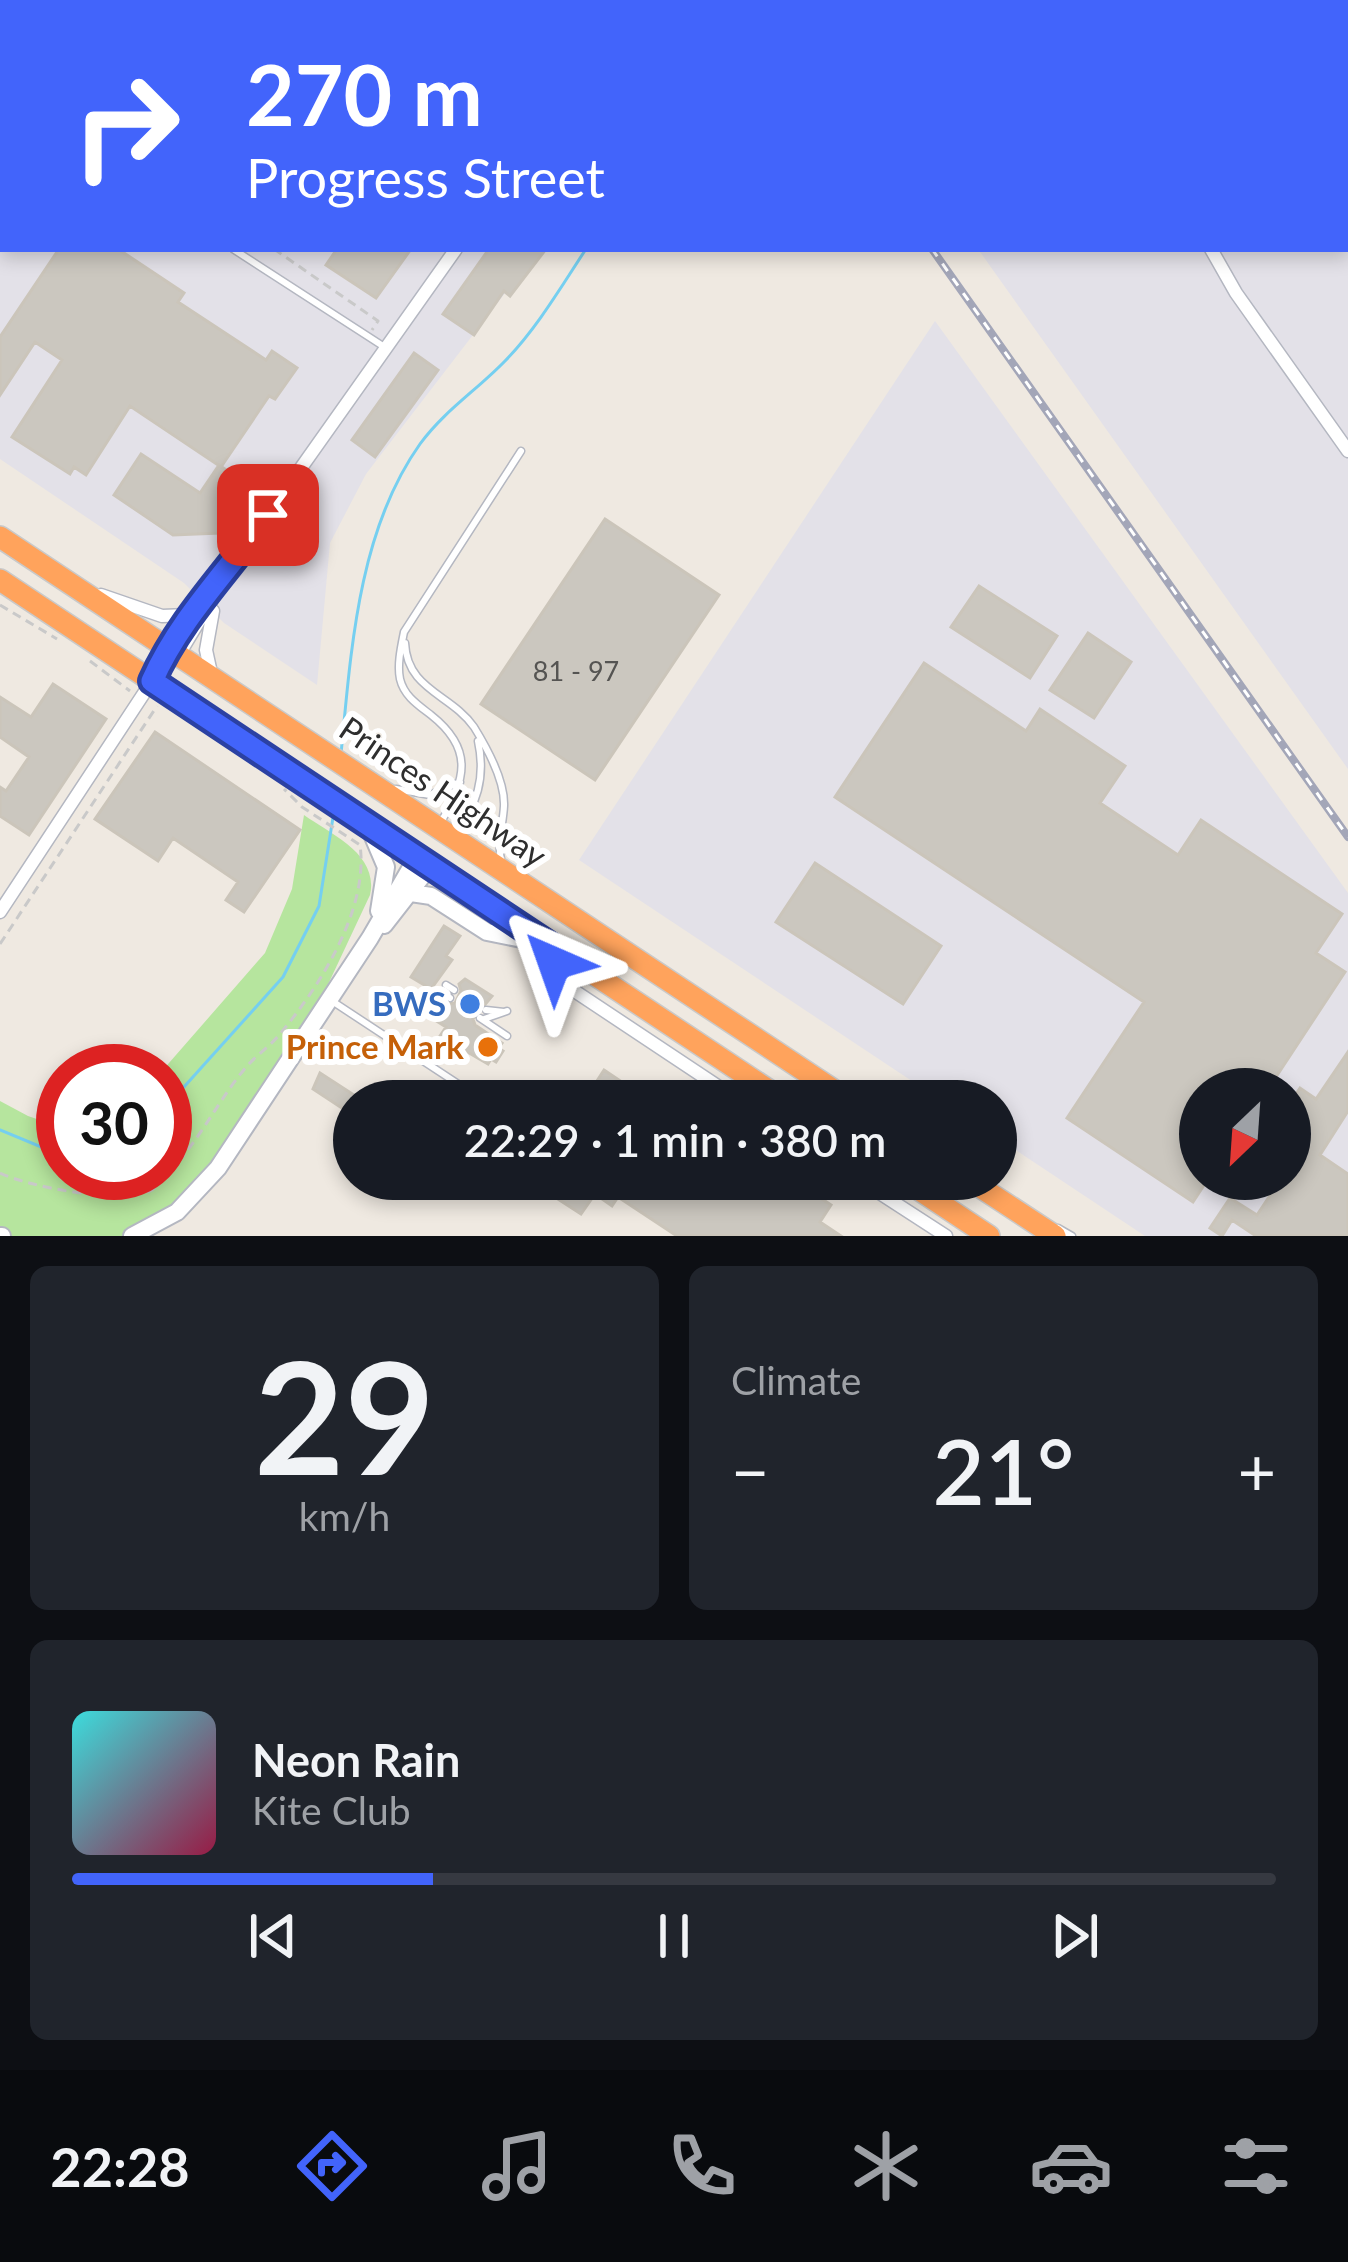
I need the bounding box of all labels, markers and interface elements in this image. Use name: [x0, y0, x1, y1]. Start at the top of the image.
text: 270 m: [246, 43, 483, 144]
icon: right: [48, 48, 204, 204]
text: Progress Street: [246, 145, 605, 210]
pin: [217, 464, 319, 566]
icon: arrive: [235, 482, 301, 548]
house number: 81 - 97: [533, 654, 619, 687]
street label: Princes Highway: [333, 707, 554, 875]
position arrow: [491, 900, 617, 1026]
place label: BWS: [372, 983, 446, 1023]
marker: BWS: [457, 991, 483, 1017]
place label: Prince Mark: [286, 1026, 464, 1066]
marker: Prince Mark: [475, 1034, 501, 1060]
speed limit sign: 30: [36, 1044, 192, 1200]
north arrow: [1179, 1068, 1311, 1200]
map controls: [1179, 1068, 1311, 1200]
text: 22:29 · 1 min · 380 m: [464, 1113, 886, 1167]
text: 29: [254, 1321, 435, 1508]
text: Climate: [731, 1357, 861, 1403]
text: 21°: [933, 1416, 1074, 1524]
text: −: [731, 1431, 769, 1510]
text: +: [1238, 1431, 1276, 1510]
text: km/h: [299, 1493, 390, 1539]
text: Neon Rain: [252, 1733, 460, 1787]
text: Kite Club: [252, 1787, 411, 1833]
icon: previous: [240, 1903, 306, 1969]
icon: pause: [641, 1903, 707, 1969]
icon: next: [1042, 1903, 1108, 1969]
icon: directions: [290, 2124, 374, 2208]
icon: music: [475, 2124, 559, 2208]
icon: phone: [660, 2124, 744, 2208]
icon: climate: [844, 2124, 928, 2208]
icon: car: [1029, 2124, 1113, 2208]
icon: filters: [1214, 2124, 1298, 2208]
text: 22:28: [50, 2134, 190, 2199]

